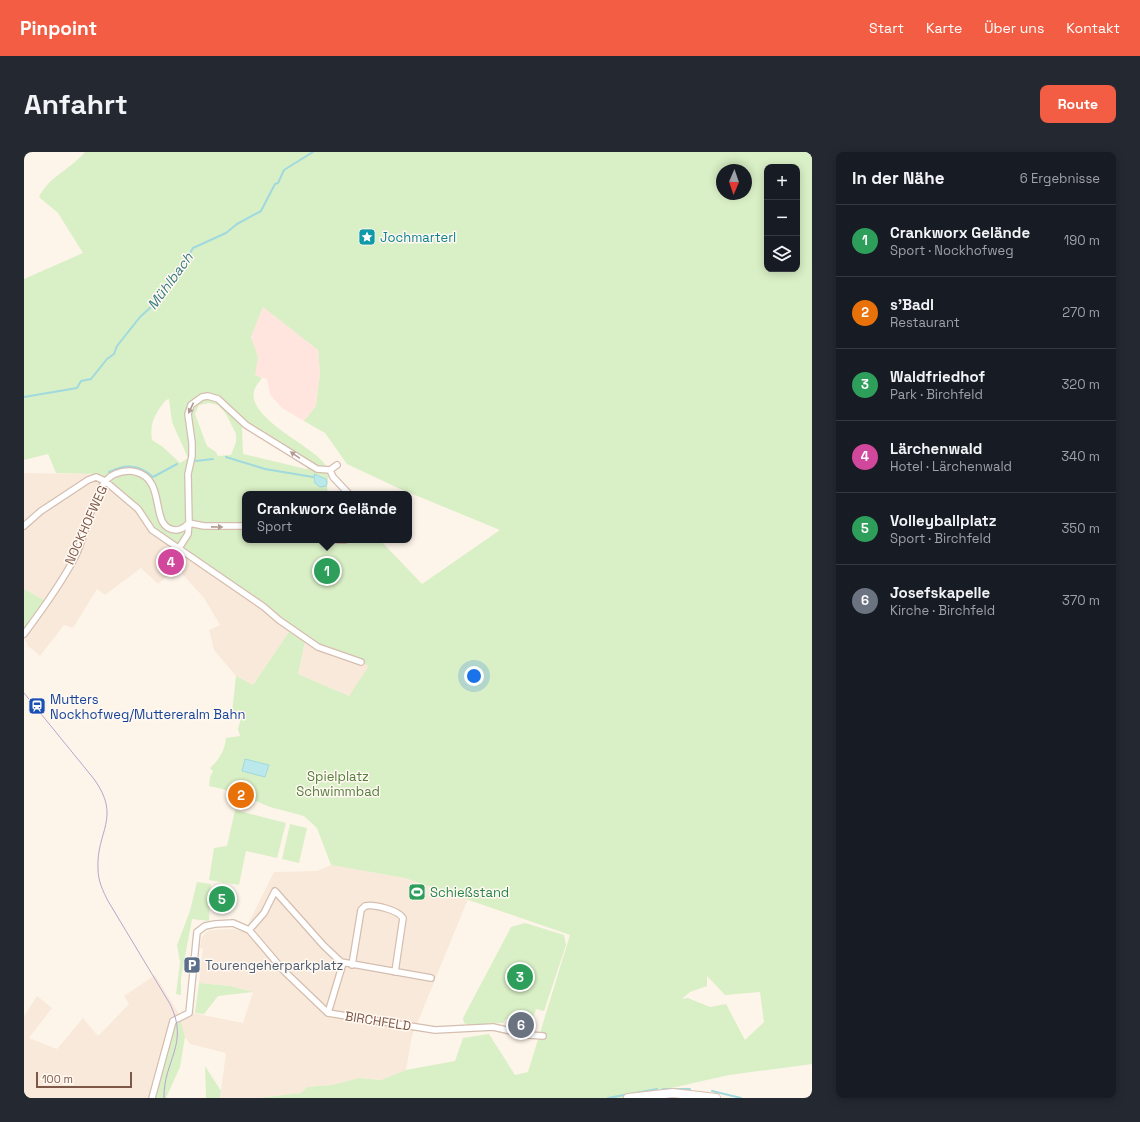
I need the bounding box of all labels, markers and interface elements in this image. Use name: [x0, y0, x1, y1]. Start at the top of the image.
text: Pinpoint: [20, 16, 97, 41]
text: Start: [869, 19, 904, 37]
text: Karte: [926, 19, 962, 37]
text: Über uns: [984, 19, 1044, 37]
text: Kontakt: [1066, 19, 1120, 37]
button: Route: [1040, 85, 1116, 123]
text: Anfahrt: [24, 86, 128, 122]
north arrow: [716, 164, 752, 200]
map controls: [764, 164, 800, 272]
button: +: [764, 164, 800, 200]
text: In der Nähe: [852, 167, 944, 189]
text: 6 Ergebnisse: [1020, 170, 1100, 187]
button: −: [764, 200, 800, 236]
text: Crankworx Gelände: [890, 223, 1030, 242]
place icon: Jochmarterl: [357, 227, 377, 247]
place label: Jochmarterl: [380, 229, 456, 246]
text: 1: [862, 232, 868, 249]
text: 190 m: [1064, 232, 1100, 249]
button: layers: [764, 236, 800, 272]
text: Sport · Nockhofweg: [890, 242, 1014, 259]
water label: Mühlbach: [143, 248, 197, 313]
text: s'Badl: [890, 295, 934, 314]
text: 2: [861, 304, 869, 321]
text: 270 m: [1062, 304, 1100, 321]
text: Restaurant: [890, 314, 960, 331]
text: Waldfriedhof: [890, 367, 985, 386]
text: 3: [861, 376, 869, 393]
text: 320 m: [1061, 376, 1100, 393]
text: Park · Birchfeld: [890, 386, 983, 403]
one-way arrow: [187, 402, 194, 414]
text: Lärchenwald: [890, 439, 982, 458]
text: 4: [861, 448, 869, 465]
text: 340 m: [1061, 448, 1100, 465]
one-way arrow: [290, 451, 301, 459]
text: Hotel · Lärchenwald: [890, 458, 1012, 475]
street label: NOCKHOFWEG: [61, 483, 111, 567]
popup: [242, 491, 412, 543]
text: Crankworx Gelände: [257, 499, 397, 518]
text: Volleyballplatz: [890, 511, 996, 530]
text: Sport: [257, 518, 292, 535]
text: 5: [861, 520, 869, 537]
text: 350 m: [1062, 520, 1100, 537]
one-way arrow: [211, 524, 224, 530]
text: Sport · Birchfeld: [890, 530, 991, 547]
pin: 4: [158, 547, 184, 577]
pin: 1: [314, 556, 340, 586]
text: Josefskapelle: [890, 583, 990, 602]
text: 6: [861, 592, 869, 609]
text: 370 m: [1062, 592, 1100, 609]
text: Kirche · Birchfeld: [890, 602, 995, 619]
your location: [464, 666, 484, 686]
place label: Mutters Nockhofweg/Muttereralm Bahn: [50, 691, 245, 723]
station icon: Mutters Nockhofweg/Muttereralm Bahn: [27, 696, 47, 716]
park label: Spielplatz Schwimmbad: [296, 768, 380, 800]
pin: 2: [228, 780, 254, 810]
sports icon: Schießstand: [407, 882, 427, 902]
pin: 5: [209, 884, 235, 914]
place label: Schießstand: [430, 884, 509, 901]
parking icon: Tourengeherparkplatz: [182, 955, 202, 975]
place label: Tourengeherparkplatz: [205, 957, 344, 974]
pin: 3: [507, 962, 533, 992]
street label: BIRCHFELD: [344, 1007, 412, 1035]
pin: 6: [508, 1010, 534, 1040]
scale bar: [36, 1070, 132, 1089]
text: 100 m: [42, 1072, 73, 1086]

